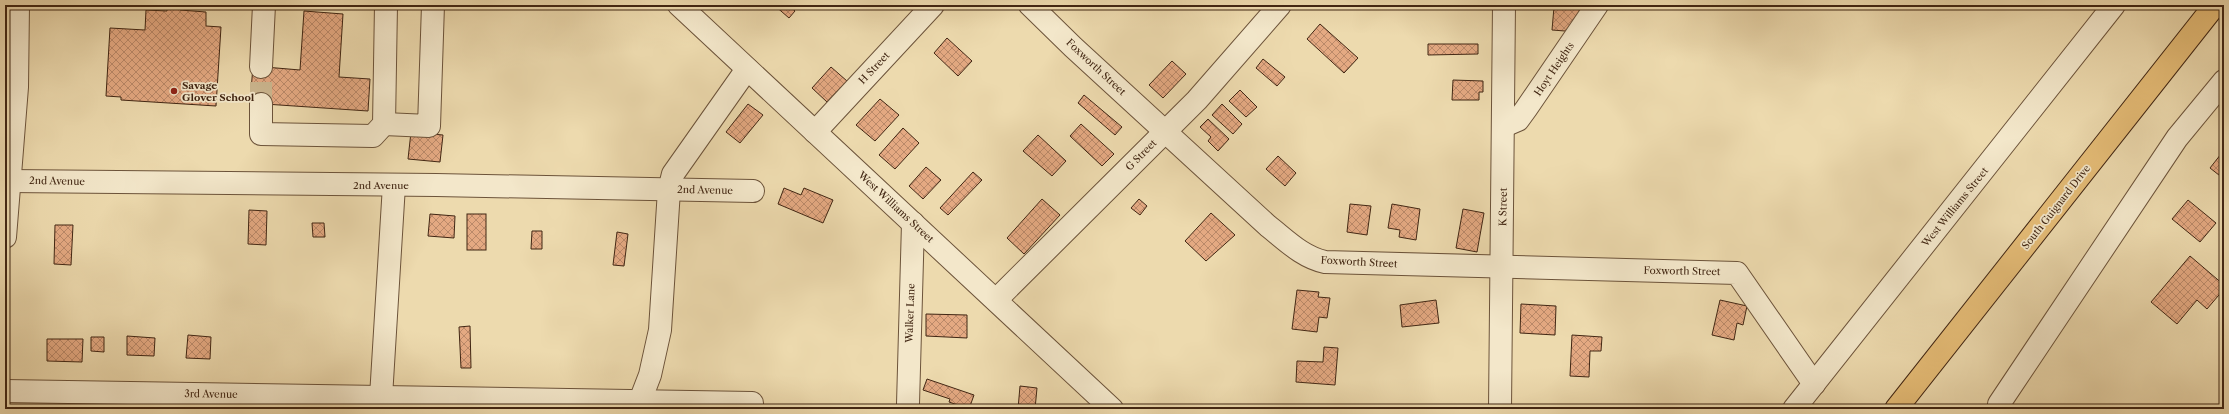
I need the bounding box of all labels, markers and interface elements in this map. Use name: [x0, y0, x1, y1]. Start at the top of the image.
street label: Foxworth Street: [1063, 36, 1129, 98]
street label: Hoyt Heights: [1531, 40, 1577, 98]
street label: H Street: [856, 49, 893, 87]
place label: Savage Glover School: [182, 79, 255, 104]
marker: Savage Glover School: [169, 86, 179, 96]
street label: G Street: [1123, 136, 1160, 173]
street label: South Guignard Drive: [2019, 162, 2093, 252]
street label: West Williams Street: [1918, 164, 1991, 250]
street label: West Williams Street: [855, 168, 937, 246]
street label: 2nd Avenue: [29, 174, 85, 188]
street label: 2nd Avenue: [353, 179, 409, 192]
street label: 2nd Avenue: [677, 183, 733, 197]
street label: K Street: [1496, 187, 1510, 226]
street label: Foxworth Street: [1320, 253, 1398, 271]
street label: Foxworth Street: [1643, 264, 1721, 278]
street label: Walker Lane: [902, 283, 918, 344]
street label: 3rd Avenue: [184, 387, 238, 401]

